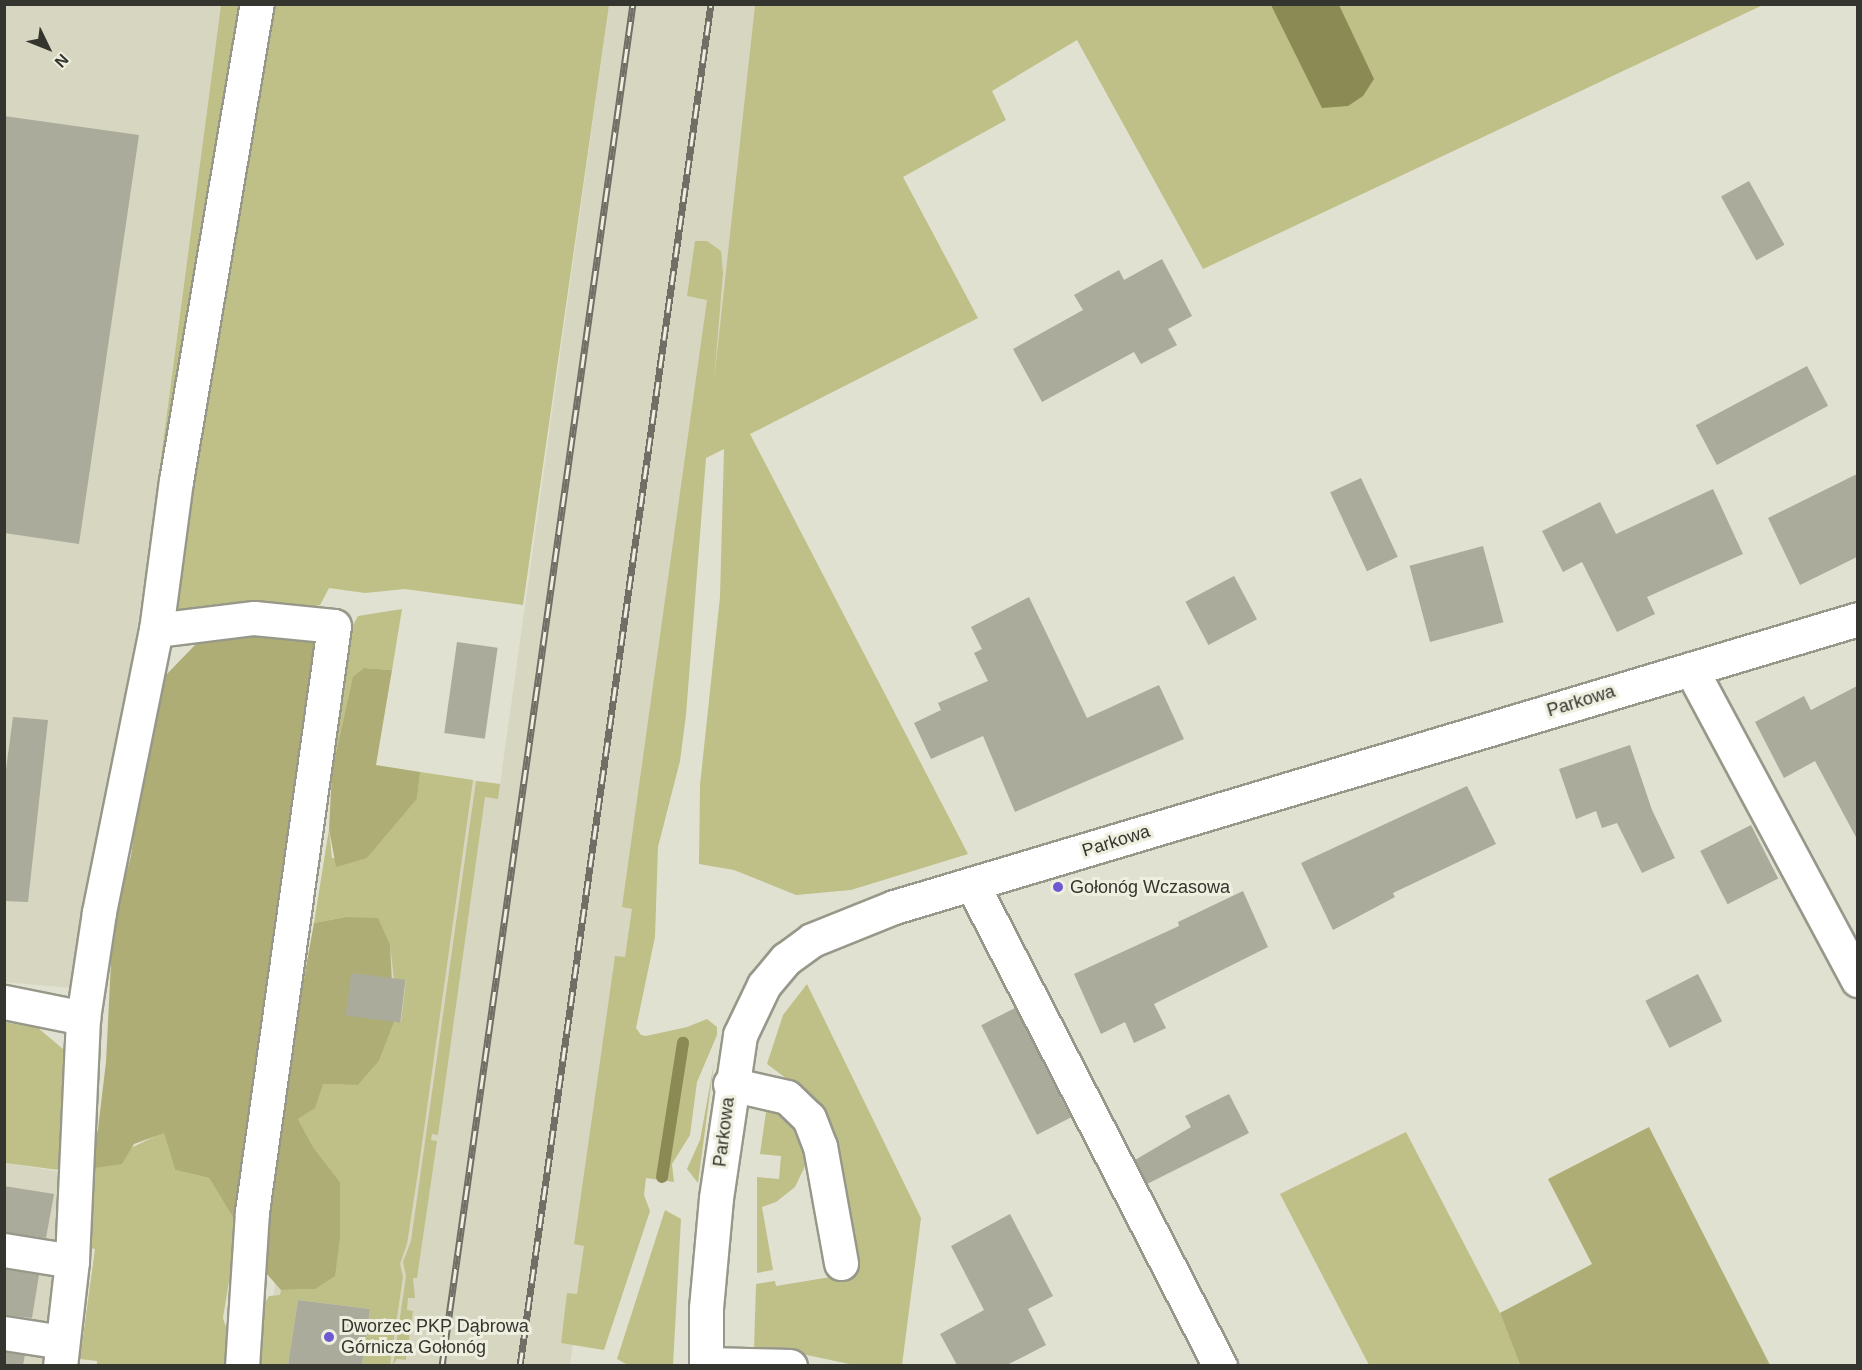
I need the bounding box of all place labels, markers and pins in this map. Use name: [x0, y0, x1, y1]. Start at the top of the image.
place label: Gołonóg Wczasowa: [1070, 876, 1230, 898]
marker: Gołonóg Wczasowa: [1051, 880, 1065, 894]
place label: Dworzec PKP Dąbrowa Górnicza Gołonóg: [341, 1316, 529, 1358]
marker: Dworzec PKP Dąbrowa Górnicza Gołonóg: [322, 1330, 336, 1344]

